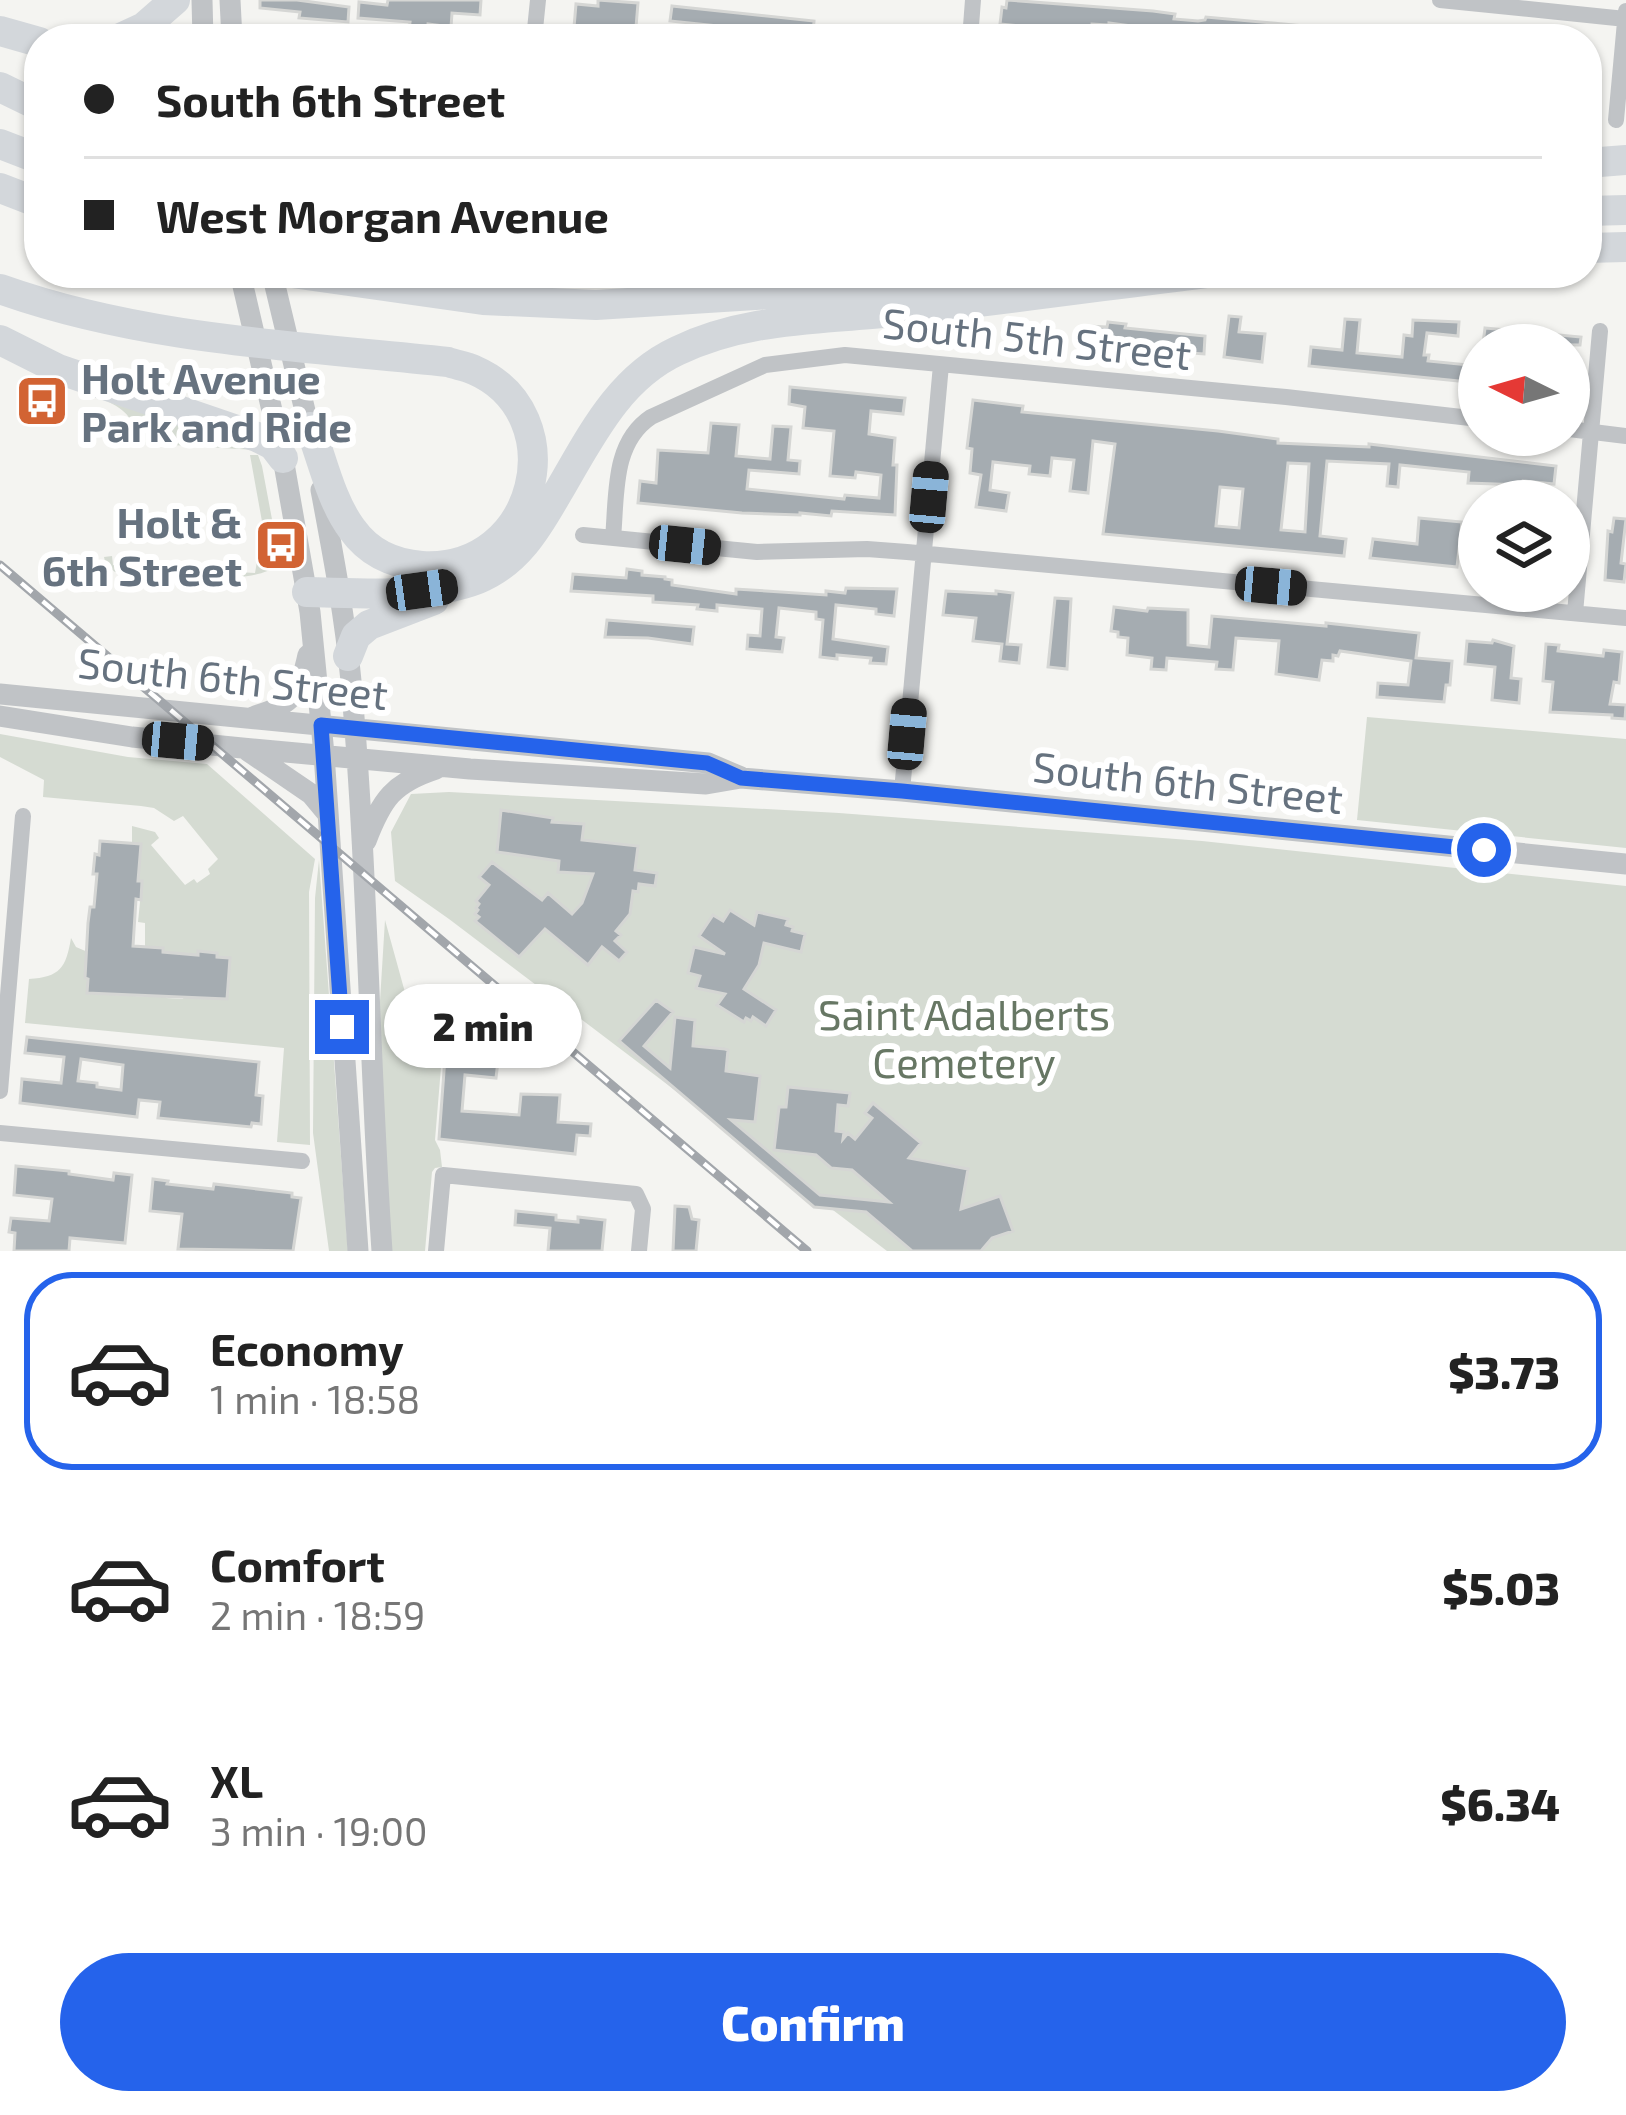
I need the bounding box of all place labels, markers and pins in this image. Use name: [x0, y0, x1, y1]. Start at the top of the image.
place label: Holt Avenue Park and Ride: [81, 352, 352, 450]
bus stop icon: Holt Avenue Park and Ride: [14, 373, 70, 429]
place label: Holt & 6th Street: [42, 496, 242, 594]
bus stop icon: Holt & 6th Street: [253, 517, 309, 573]

